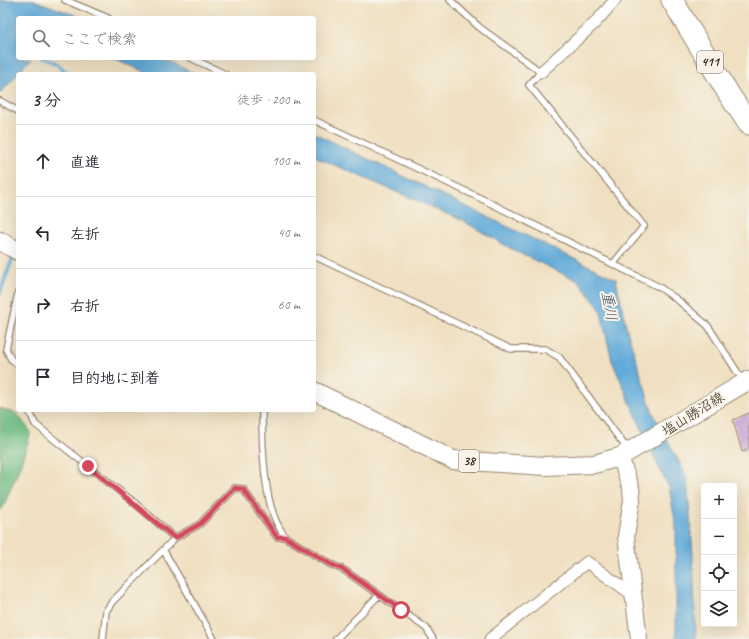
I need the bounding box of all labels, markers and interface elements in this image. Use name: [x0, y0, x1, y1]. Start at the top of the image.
search box: [16, 16, 316, 60]
icon: search: [30, 27, 52, 49]
text: ここで検索: [62, 30, 137, 49]
road number: 411: [697, 51, 723, 73]
text: 3 分: [32, 90, 61, 111]
text: 徒歩 · 200 m: [237, 92, 300, 108]
icon: ahead: [32, 150, 54, 172]
text: 直進: [70, 153, 100, 172]
text: 100 m: [272, 153, 300, 169]
icon: left: [32, 222, 54, 244]
text: 左折: [70, 225, 100, 244]
text: 40 m: [278, 225, 300, 241]
water label: 重川: [597, 290, 621, 322]
icon: right: [32, 294, 54, 316]
text: 右折: [70, 297, 100, 316]
text: 60 m: [278, 297, 300, 313]
icon: arrive: [32, 366, 54, 388]
text: 目的地に到着: [70, 369, 160, 388]
street label: 塩山勝沼線: [659, 388, 727, 440]
road number: 38: [459, 450, 479, 472]
route end: [79, 457, 97, 475]
map controls: [701, 483, 737, 627]
button: +: [701, 483, 737, 519]
button: −: [701, 519, 737, 555]
button: locate: [701, 555, 737, 591]
button: layers: [701, 591, 737, 627]
route start: [392, 601, 410, 619]

